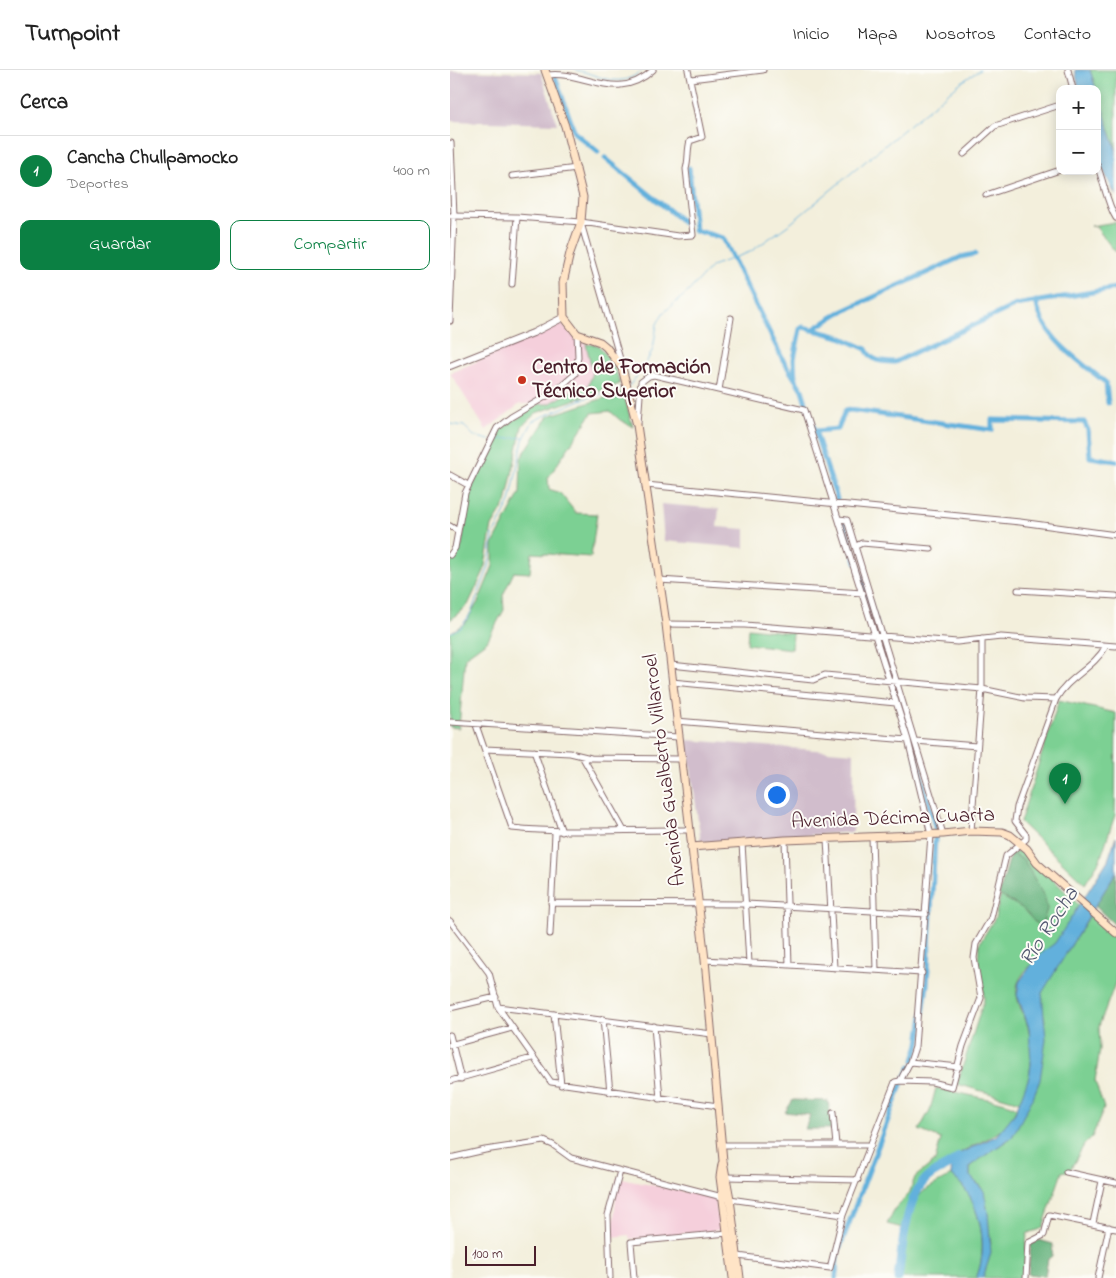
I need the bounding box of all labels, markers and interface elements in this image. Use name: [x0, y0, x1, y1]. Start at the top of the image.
text: Turnpoint: [25, 17, 120, 52]
text: Inicio: [792, 22, 829, 48]
text: Mapa: [857, 22, 898, 48]
text: Nosotros: [926, 22, 996, 48]
text: Contacto: [1024, 22, 1091, 48]
map controls: [1056, 85, 1101, 175]
button: +: [1056, 85, 1101, 130]
text: Cerca: [20, 88, 68, 118]
button: −: [1056, 130, 1101, 175]
text: Cancha Chullpamocko: [67, 145, 238, 172]
text: 1: [33, 159, 39, 183]
text: 400 m: [393, 159, 430, 183]
text: Deportes: [67, 172, 129, 196]
button: Guardar: [20, 220, 220, 270]
button: Compartir: [230, 220, 430, 270]
place label: Centro de Formación Técnico Superior: [532, 353, 711, 407]
marker: Centro de Formación Técnico Superior: [516, 374, 528, 386]
street label: Avenida Gualberto Villarroel: [636, 652, 694, 888]
pin: 1: [1049, 763, 1081, 804]
your location: [764, 782, 790, 808]
street label: Avenida Décima Cuarta: [790, 800, 996, 838]
water label: Río Rocha: [1012, 880, 1088, 973]
scale bar: [465, 1243, 536, 1266]
text: 100 m: [472, 1244, 503, 1265]

